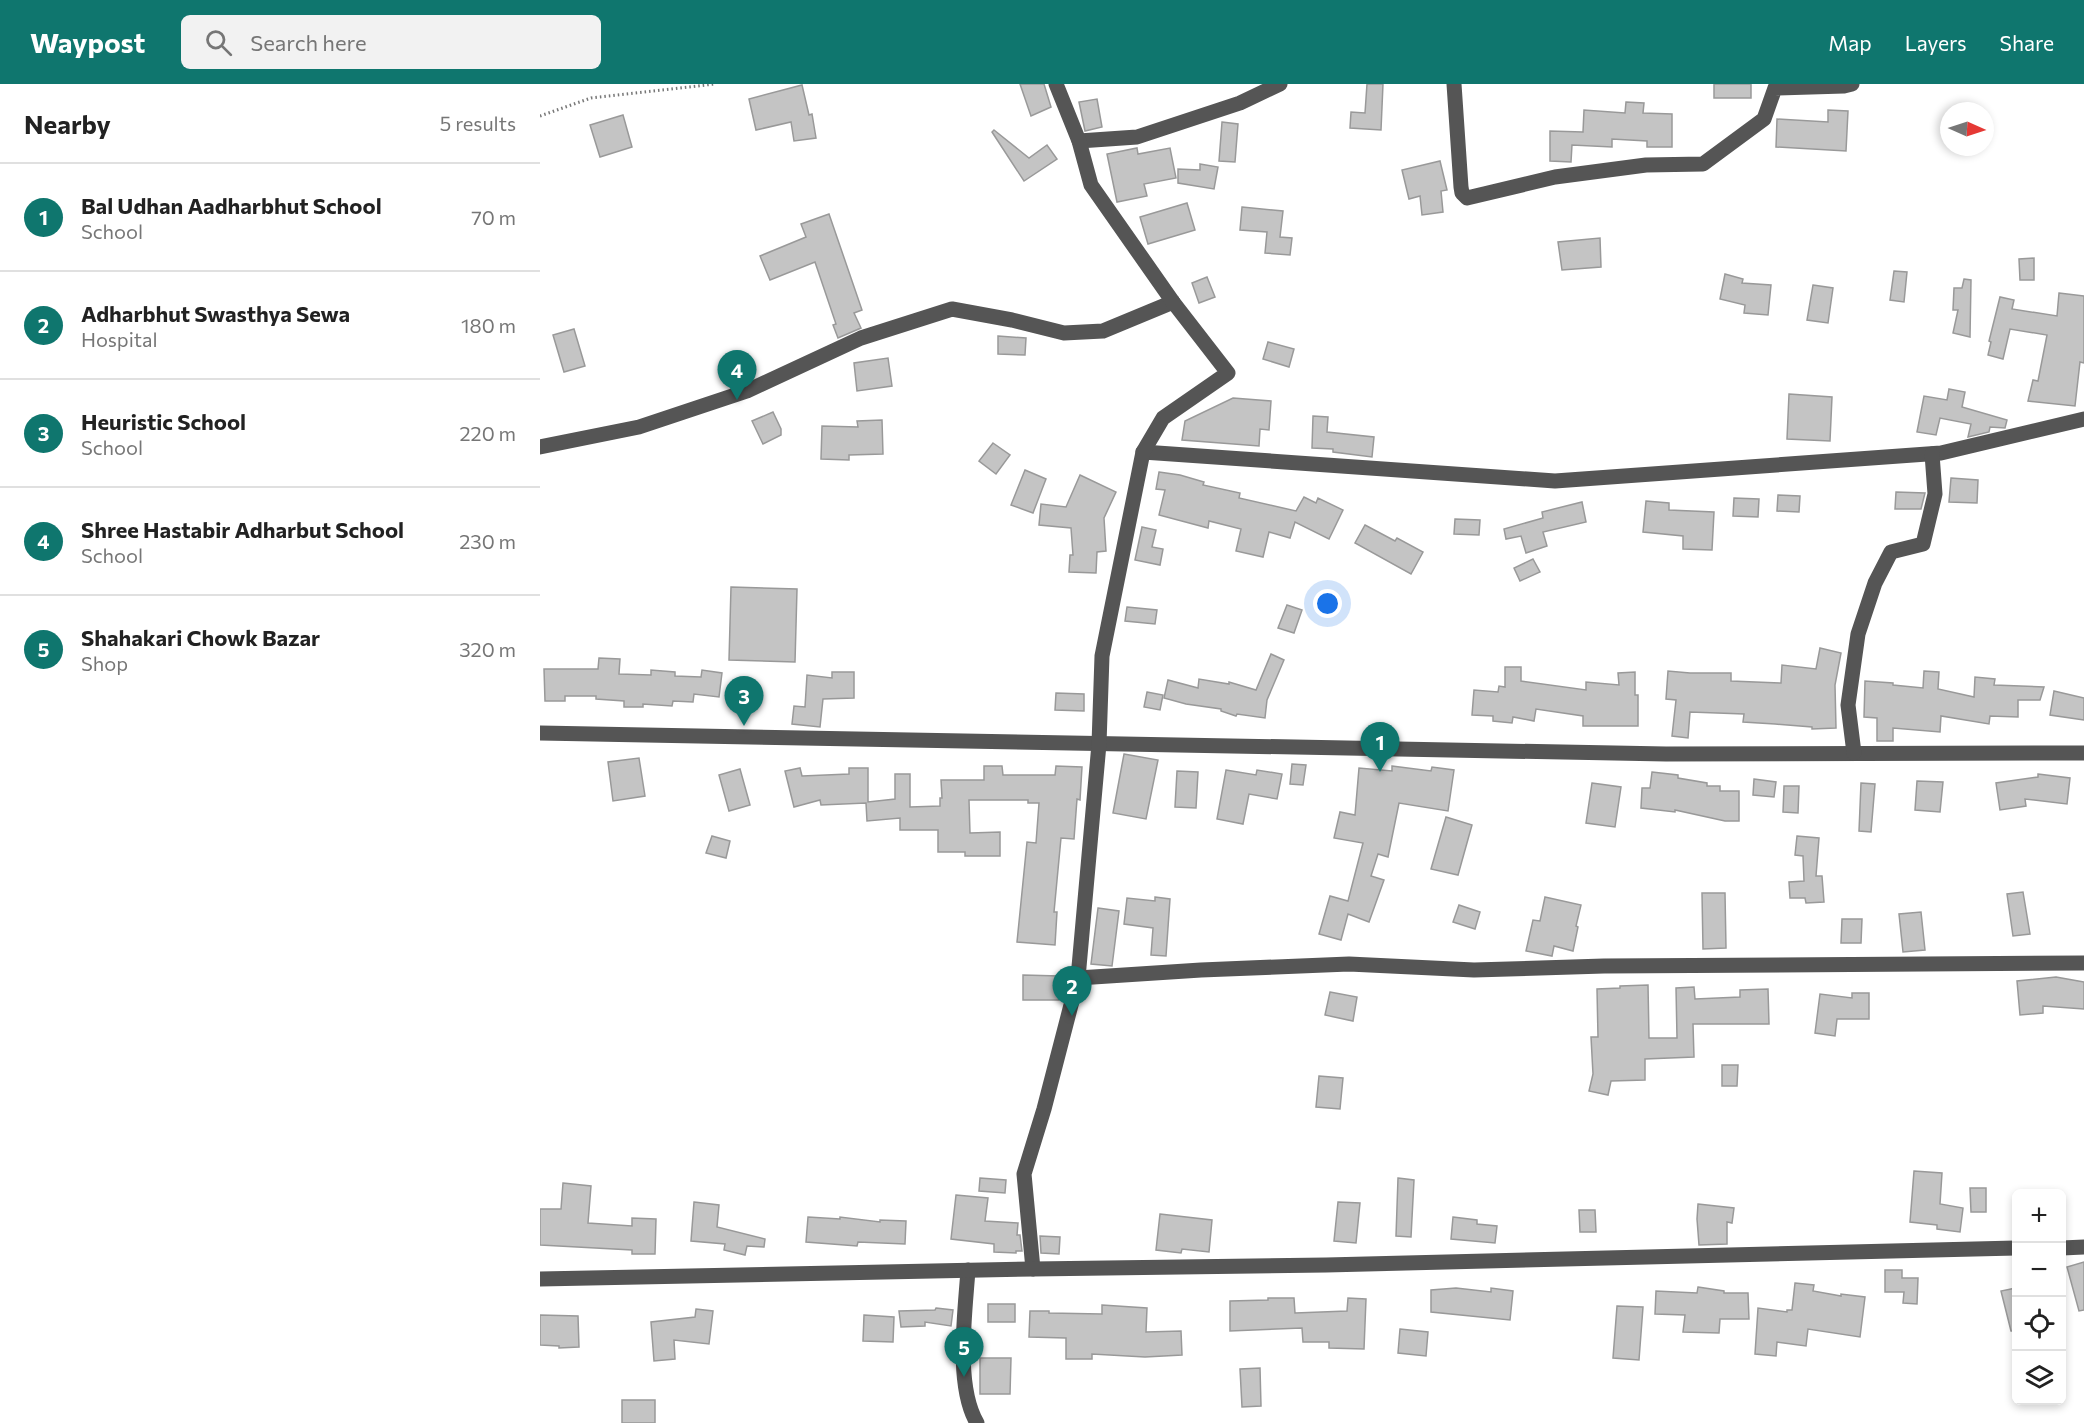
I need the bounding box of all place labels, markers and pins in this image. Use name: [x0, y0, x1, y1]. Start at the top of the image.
pin: 4: [718, 350, 756, 400]
pin: 3: [724, 676, 764, 726]
pin: 1: [1360, 722, 1400, 772]
pin: 2: [1052, 966, 1092, 1016]
pin: 5: [944, 1328, 984, 1377]

